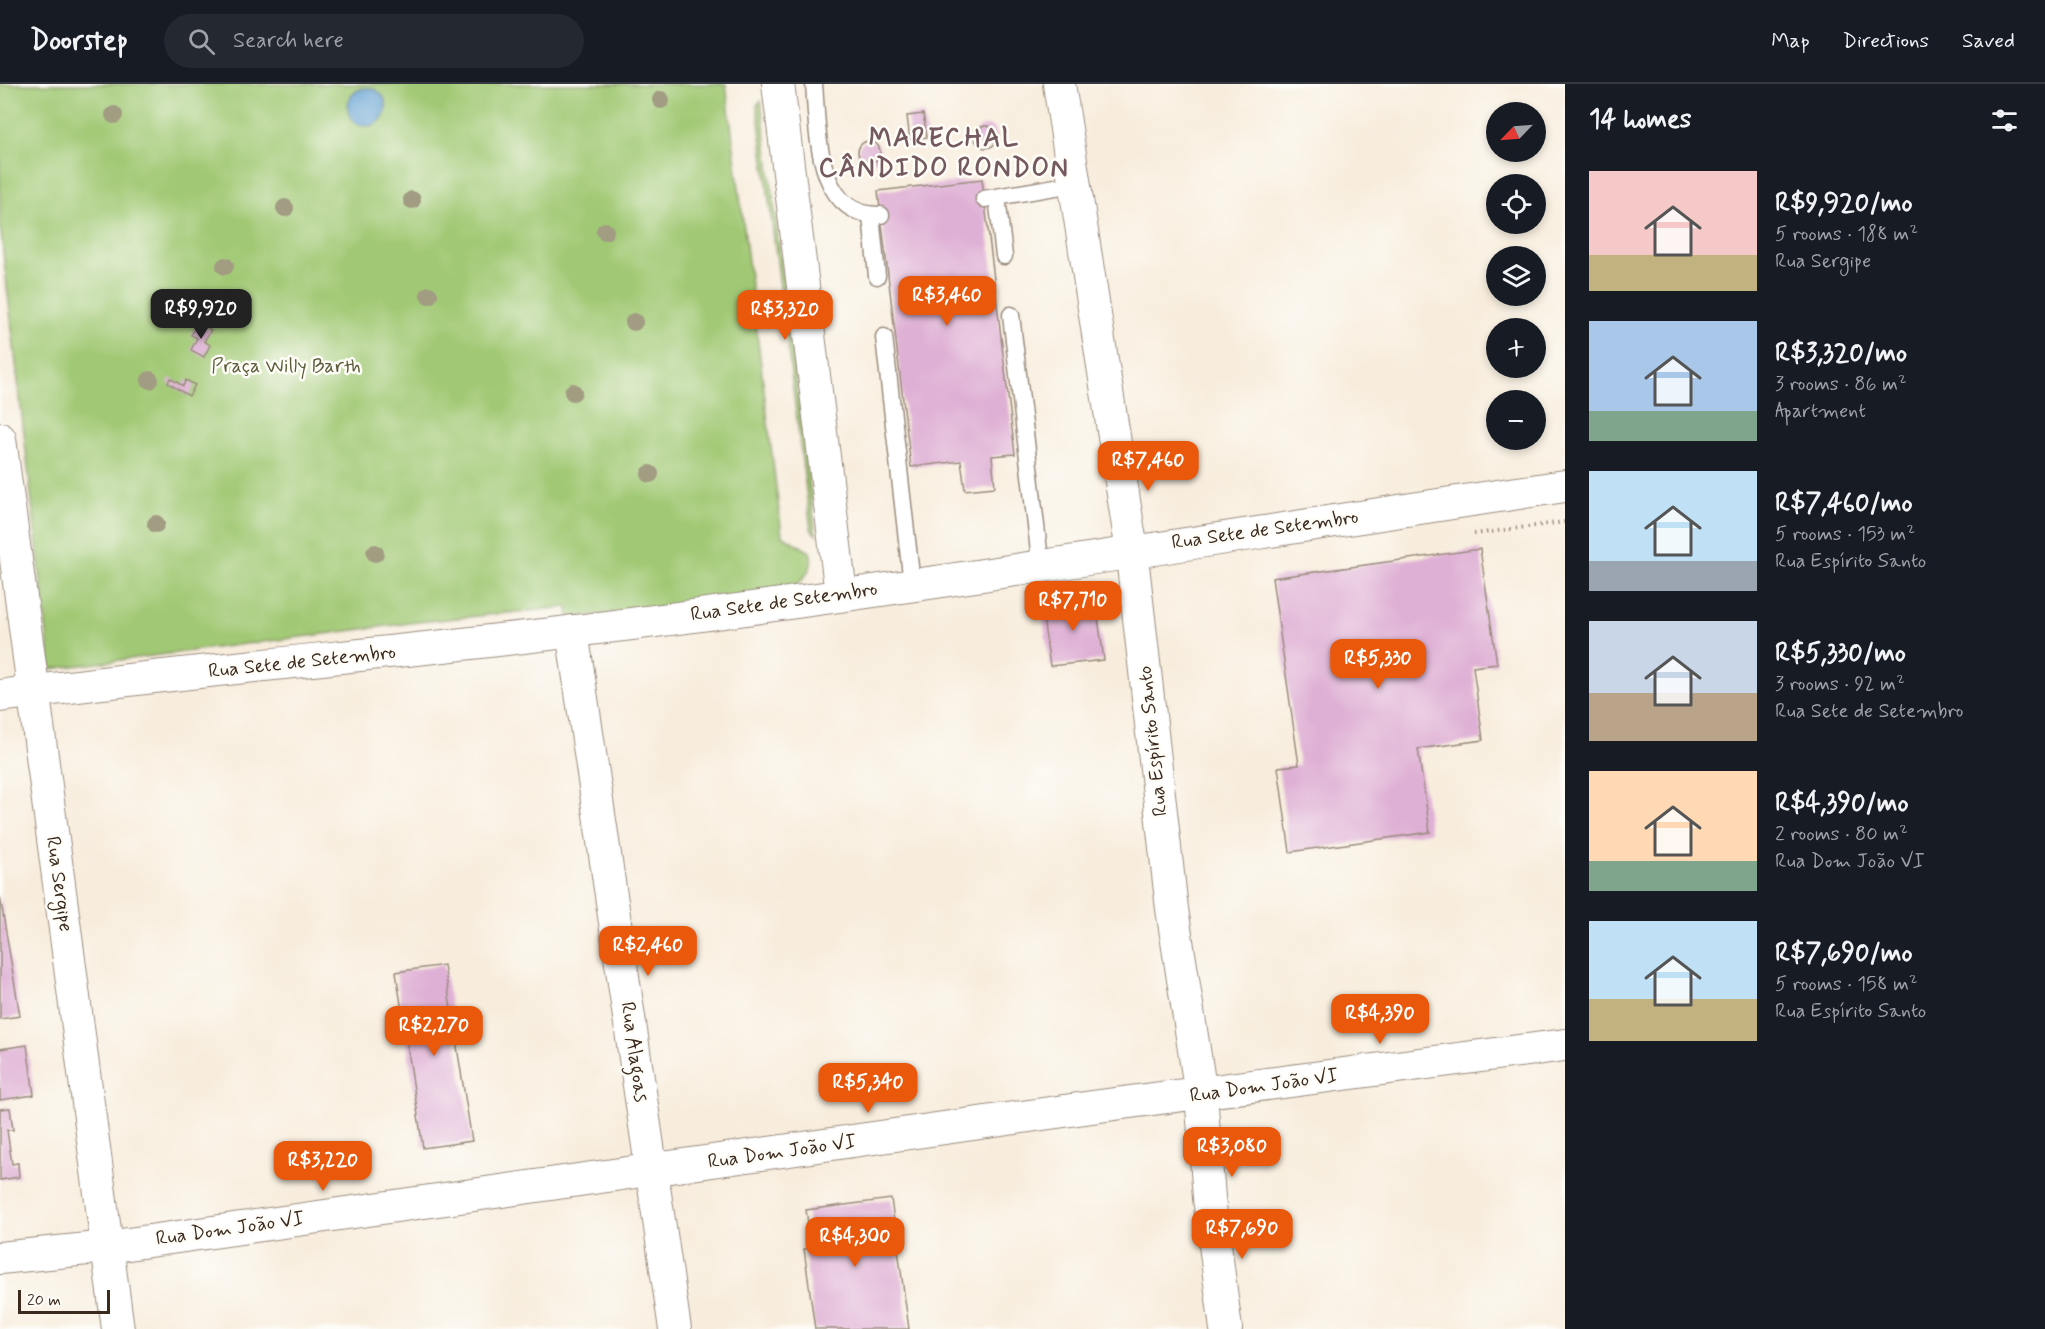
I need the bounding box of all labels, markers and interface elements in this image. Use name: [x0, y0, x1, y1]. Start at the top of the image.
search box: [164, 14, 584, 68]
text: Doorstep: [30, 23, 128, 60]
icon: search: [185, 25, 218, 58]
text: Search here: [233, 27, 344, 55]
text: Map: [1771, 27, 1810, 55]
text: Directions: [1843, 27, 1929, 55]
text: Saved: [1962, 27, 2015, 55]
north arrow: [1486, 102, 1546, 162]
map controls: [1486, 102, 1546, 450]
text: 14 homes: [1589, 103, 1691, 137]
icon: filters: [1988, 104, 2021, 137]
district label: MARECHAL CÂNDIDO RONDON: [819, 122, 1069, 186]
button: locate: [1486, 174, 1546, 234]
text: R$9,920/mo: [1775, 187, 1913, 221]
icon: home: [1637, 195, 1709, 267]
text: 5 rooms · 188 m²: [1775, 221, 1918, 248]
button: layers: [1486, 246, 1546, 306]
text: Rua Sergipe: [1775, 248, 1871, 275]
pin: R$3,460: [892, 276, 1002, 327]
text: R$3,460: [912, 282, 982, 309]
pin: R$9,920: [146, 289, 256, 340]
pin: R$3,320: [730, 290, 840, 341]
text: R$9,920: [165, 295, 237, 322]
text: R$3,320: [751, 296, 819, 323]
button: +: [1486, 318, 1546, 378]
text: R$3,320/mo: [1775, 337, 1907, 371]
icon: home: [1637, 345, 1709, 417]
park label: Praça Willy Barth: [211, 353, 361, 380]
text: 3 rooms · 86 m²: [1775, 371, 1907, 398]
button: −: [1486, 390, 1546, 450]
text: Apartment: [1775, 398, 1866, 425]
pin: R$7,460: [1093, 441, 1203, 492]
text: R$7,460: [1112, 447, 1184, 474]
text: R$7,460/mo: [1775, 487, 1913, 521]
icon: home: [1637, 495, 1709, 567]
street label: Rua Sete de Setembro: [1170, 504, 1360, 556]
text: 5 rooms · 153 m²: [1775, 521, 1915, 548]
text: Rua Espírito Santo: [1775, 548, 1926, 575]
street label: Rua Sete de Setembro: [689, 576, 879, 628]
pin: R$7,710: [1018, 581, 1128, 632]
text: R$7,710: [1039, 587, 1107, 614]
text: R$5,330/mo: [1775, 637, 1906, 671]
street label: Rua Sete de Setembro: [207, 639, 397, 685]
pin: R$5,330: [1323, 639, 1433, 690]
text: R$5,330: [1344, 645, 1412, 672]
icon: home: [1637, 645, 1709, 717]
street label: Rua Espírito Santo: [1132, 664, 1174, 818]
text: 3 rooms · 92 m²: [1775, 671, 1905, 698]
text: Rua Sete de Setembro: [1775, 698, 1963, 725]
text: R$4,390/mo: [1775, 787, 1909, 821]
icon: home: [1637, 795, 1709, 867]
text: 2 rooms · 80 m²: [1775, 821, 1908, 848]
street label: Rua Sergipe: [38, 835, 79, 934]
text: Rua Dom João VI: [1775, 848, 1925, 875]
pin: R$2,460: [593, 926, 703, 977]
text: R$2,460: [613, 932, 683, 959]
text: R$7,690/mo: [1775, 937, 1913, 971]
icon: home: [1637, 945, 1709, 1017]
text: 5 rooms · 158 m²: [1775, 971, 1918, 998]
pin: R$4,390: [1325, 994, 1435, 1045]
text: Rua Espírito Santo: [1775, 998, 1926, 1025]
street label: Rua Alagoas: [612, 1000, 654, 1104]
text: R$4,390: [1345, 1000, 1415, 1027]
pin: R$2,270: [379, 1006, 489, 1057]
text: R$2,270: [399, 1012, 469, 1039]
street label: Rua Dom João VI: [1188, 1062, 1340, 1110]
pin: R$5,340: [813, 1063, 923, 1114]
text: R$5,340: [832, 1069, 904, 1096]
pin: R$3,080: [1177, 1127, 1287, 1178]
street label: Rua Dom João VI: [706, 1128, 858, 1176]
text: R$3,080: [1197, 1133, 1267, 1160]
pin: R$3,220: [268, 1141, 378, 1192]
text: R$3,220: [288, 1147, 358, 1174]
street label: Rua Dom João VI: [154, 1205, 306, 1253]
pin: R$7,690: [1187, 1209, 1297, 1260]
text: R$7,690: [1206, 1215, 1278, 1242]
pin: R$4,300: [800, 1217, 910, 1268]
text: R$4,300: [819, 1223, 891, 1250]
scale bar: [18, 1287, 110, 1314]
text: 20 m: [27, 1290, 61, 1311]

